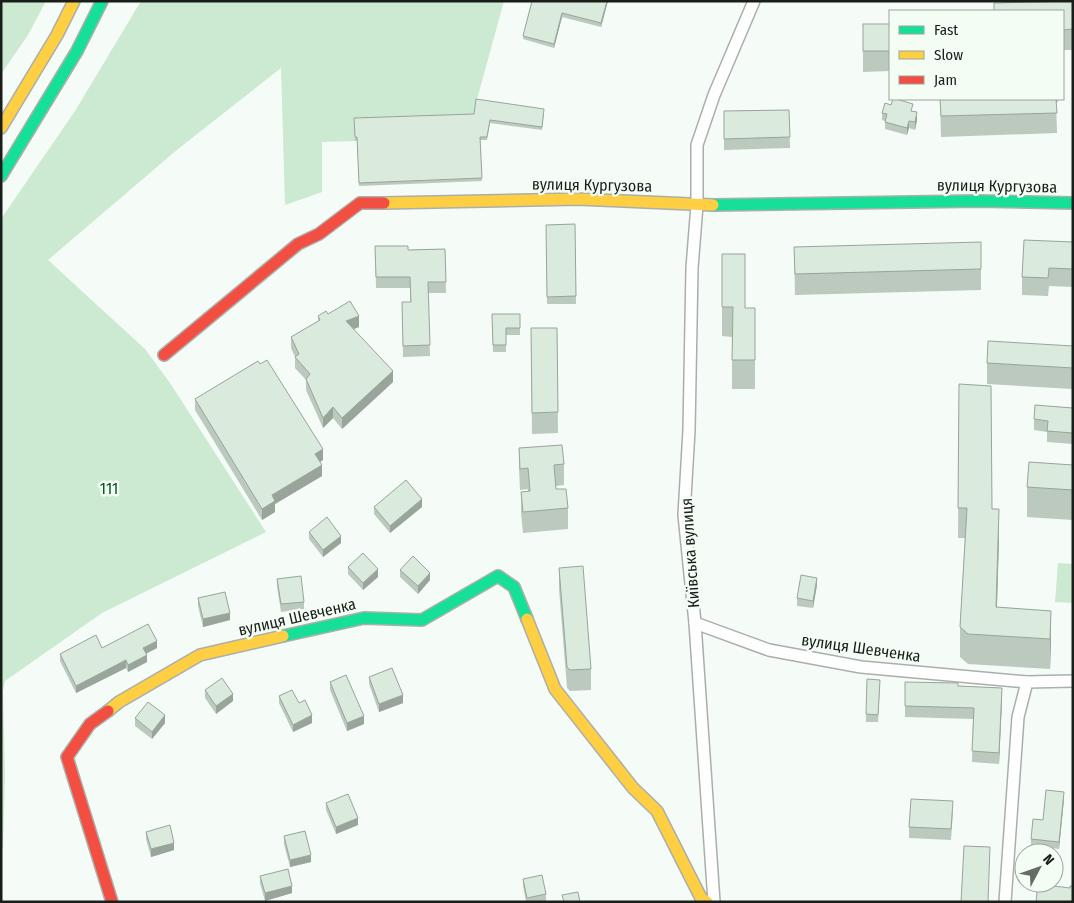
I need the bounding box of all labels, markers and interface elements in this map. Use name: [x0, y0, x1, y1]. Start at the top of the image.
legend: [889, 10, 1064, 100]
text: Fast: [934, 21, 958, 39]
text: Slow: [934, 46, 963, 64]
text: Jam: [934, 71, 957, 89]
street label: вулиця Кургузова: [532, 174, 652, 196]
street label: вулиця Кургузова: [937, 175, 1057, 197]
park label: 111: [100, 479, 118, 498]
street label: Київська вулиця: [677, 497, 703, 609]
street label: вулиця Шевченка: [236, 594, 358, 640]
street label: вулиця Шевченка: [800, 630, 922, 666]
north arrow: [1014, 843, 1064, 893]
text: N: [1039, 851, 1058, 869]

